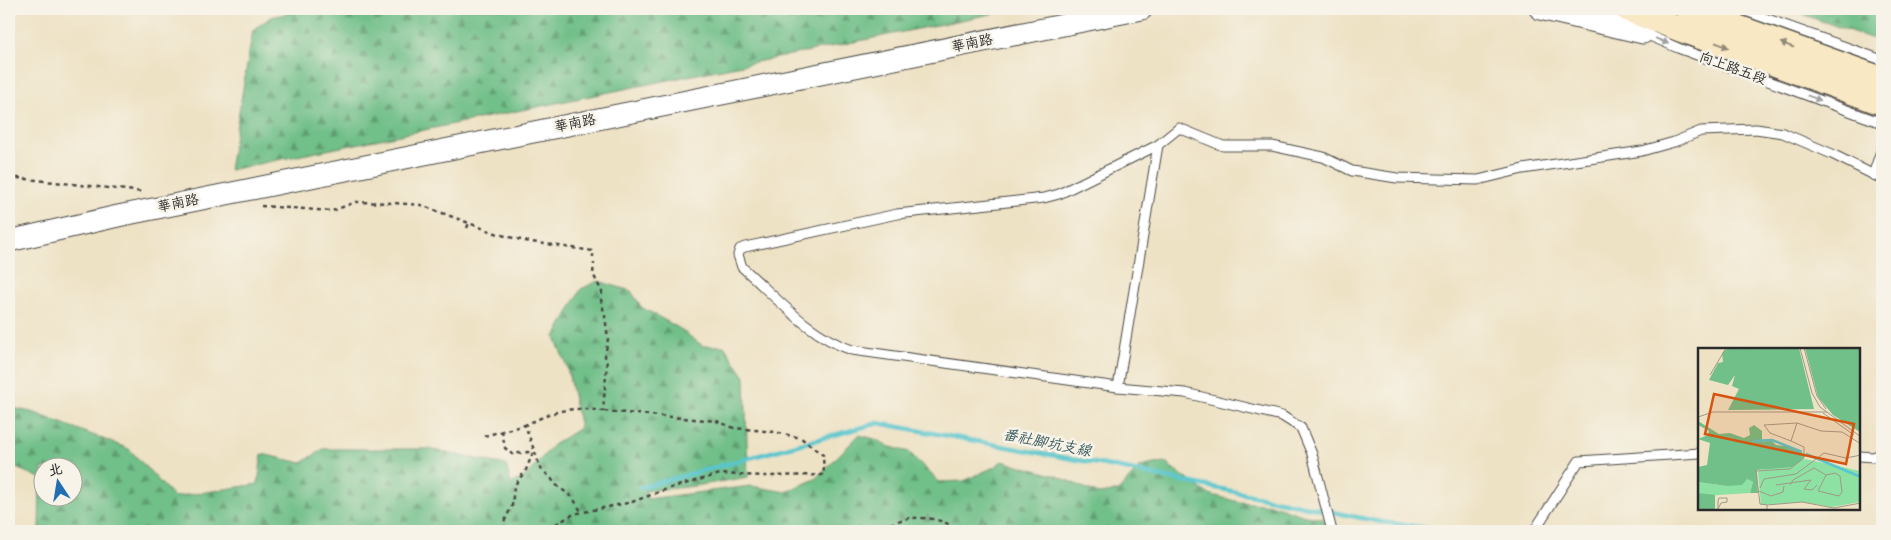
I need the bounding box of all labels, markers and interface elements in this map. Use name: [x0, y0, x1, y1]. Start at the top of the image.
street label: 華南路: [950, 31, 994, 55]
one-way arrow: [1655, 38, 1669, 46]
one-way arrow: [1715, 41, 1730, 49]
one-way arrow: [1779, 41, 1794, 49]
street label: 向上路五段: [1697, 48, 1769, 88]
one-way arrow: [1807, 95, 1822, 102]
street label: 華南路: [553, 111, 597, 135]
street label: 華南路: [156, 191, 200, 215]
inset map: [1698, 348, 1861, 510]
water label: 番社腳坑支線: [1001, 425, 1094, 461]
north arrow: [32, 458, 82, 508]
text: 北: [47, 460, 64, 480]

